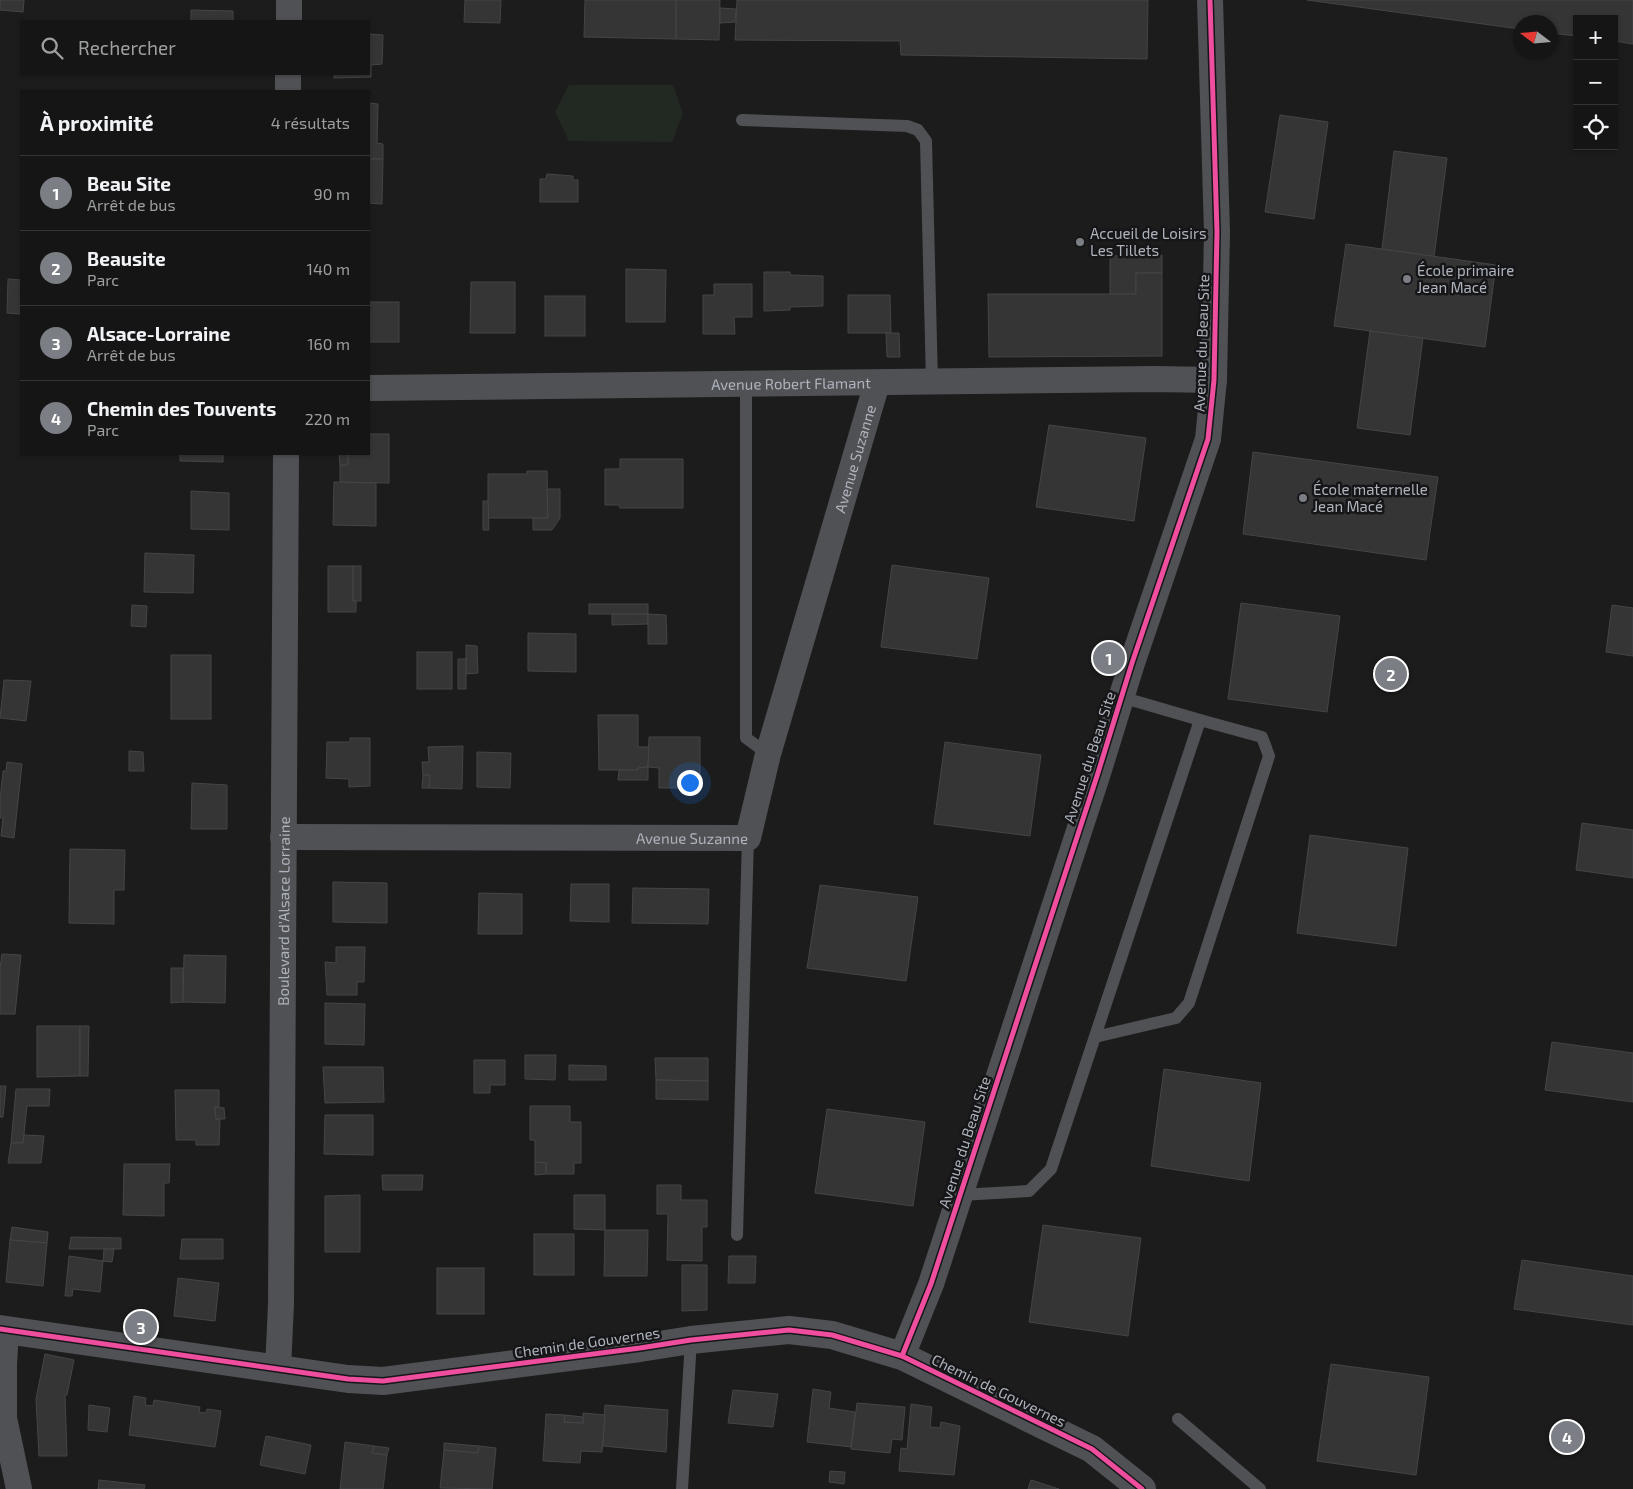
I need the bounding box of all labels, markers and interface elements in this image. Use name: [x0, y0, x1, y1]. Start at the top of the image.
north arrow: [1513, 15, 1558, 60]
map controls: [1573, 15, 1618, 150]
button: +: [1573, 15, 1618, 60]
search box: [20, 20, 370, 75]
icon: search: [38, 34, 66, 62]
text: Rechercher: [78, 36, 176, 59]
button: −: [1573, 60, 1618, 105]
button: locate: [1573, 105, 1618, 150]
text: À proximité: [40, 110, 154, 135]
text: 4 résultats: [271, 113, 350, 132]
text: Beau Site: [87, 172, 171, 195]
text: 1: [53, 184, 59, 203]
text: 90 m: [314, 184, 350, 203]
text: Arrêt de bus: [87, 195, 176, 214]
place label: Accueil de Loisirs Les Tillets: [1090, 224, 1207, 259]
marker: Accueil de Loisirs Les Tillets: [1074, 236, 1086, 248]
text: Beausite: [87, 247, 166, 270]
text: 2: [51, 259, 61, 278]
text: 140 m: [307, 259, 350, 278]
place label: École primaire Jean Macé: [1417, 261, 1514, 296]
text: Parc: [87, 270, 119, 289]
marker: École primaire Jean Macé: [1401, 273, 1413, 285]
street label: Avenue du Beau Site: [1190, 274, 1212, 412]
text: Alsace-Lorraine: [87, 322, 230, 345]
text: 3: [51, 334, 61, 353]
text: 160 m: [307, 334, 350, 353]
text: Arrêt de bus: [87, 345, 176, 364]
street label: Avenue Robert Flamant: [711, 373, 871, 393]
text: Chemin des Touvents: [87, 397, 276, 420]
street label: Avenue Suzanne: [830, 403, 879, 515]
text: 4: [51, 409, 61, 428]
text: 220 m: [305, 409, 350, 428]
text: Parc: [87, 420, 119, 439]
place label: École maternelle Jean Macé: [1313, 480, 1428, 515]
marker: École maternelle Jean Macé: [1297, 492, 1309, 504]
pin: 1: [1093, 639, 1125, 677]
pin: 2: [1375, 655, 1407, 693]
street label: Avenue du Beau Site: [1059, 689, 1119, 825]
your location: [677, 770, 703, 796]
street label: Boulevard d'Alsace Lorraine: [274, 816, 293, 1006]
street label: Avenue Suzanne: [636, 829, 748, 847]
street label: Avenue du Beau Site: [934, 1074, 994, 1210]
pin: 3: [125, 1308, 157, 1346]
street label: Chemin de Gouvernes: [513, 1323, 661, 1361]
street label: Chemin de Gouvernes: [929, 1350, 1069, 1430]
pin: 4: [1551, 1418, 1583, 1456]

